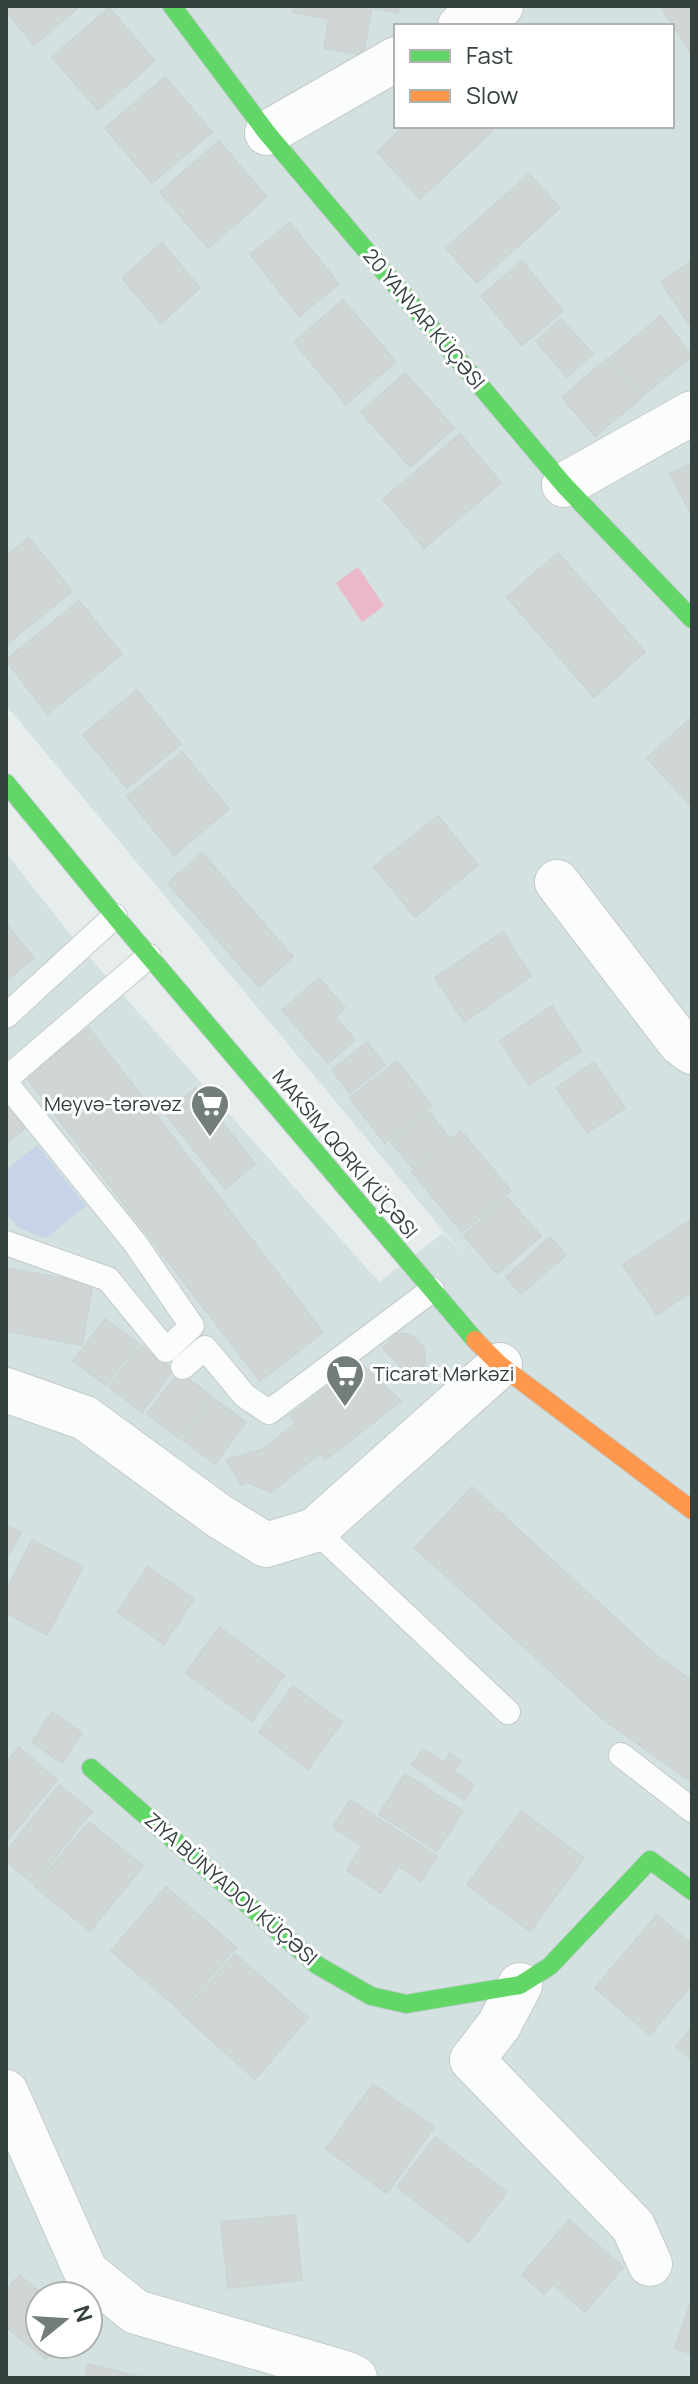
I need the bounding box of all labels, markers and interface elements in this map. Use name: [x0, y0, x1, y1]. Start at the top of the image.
legend: [394, 24, 674, 128]
text: Fast: [466, 38, 513, 71]
text: Slow: [466, 78, 519, 111]
street label: 20 YANVAR KÜÇƏSI: [358, 243, 491, 395]
street label: MAKSIM QORKI KÜÇƏSI: [267, 1063, 424, 1244]
supermarket icon: Meyvə-tərəvəz: [189, 1083, 231, 1138]
place label: Meyvə-tərəvəz: [44, 1090, 182, 1117]
supermarket icon: Ticarət Mərkəzi: [324, 1353, 366, 1408]
place label: Ticarət Mərkəzi: [373, 1360, 514, 1387]
street label: ZIYA BÜNYADOV KÜÇƏSI: [139, 1806, 323, 1971]
north arrow: [24, 2280, 104, 2360]
text: N: [66, 2302, 100, 2326]

